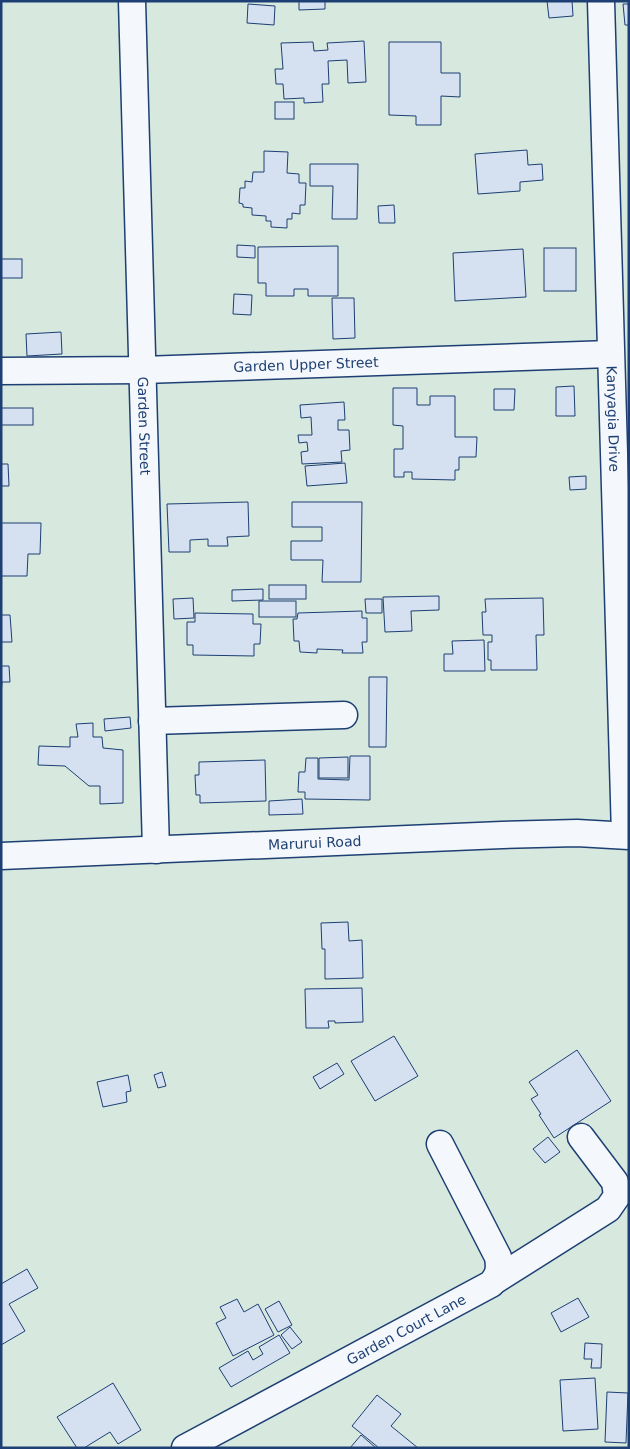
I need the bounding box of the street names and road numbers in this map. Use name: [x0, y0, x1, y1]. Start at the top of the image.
street label: Garden Upper Street: [233, 354, 379, 375]
street label: Kanyagia Drive: [603, 365, 623, 472]
street label: Garden Street: [135, 376, 153, 476]
street label: Marurui Road: [268, 833, 362, 853]
street label: Garden Court Lane: [344, 1291, 468, 1368]

